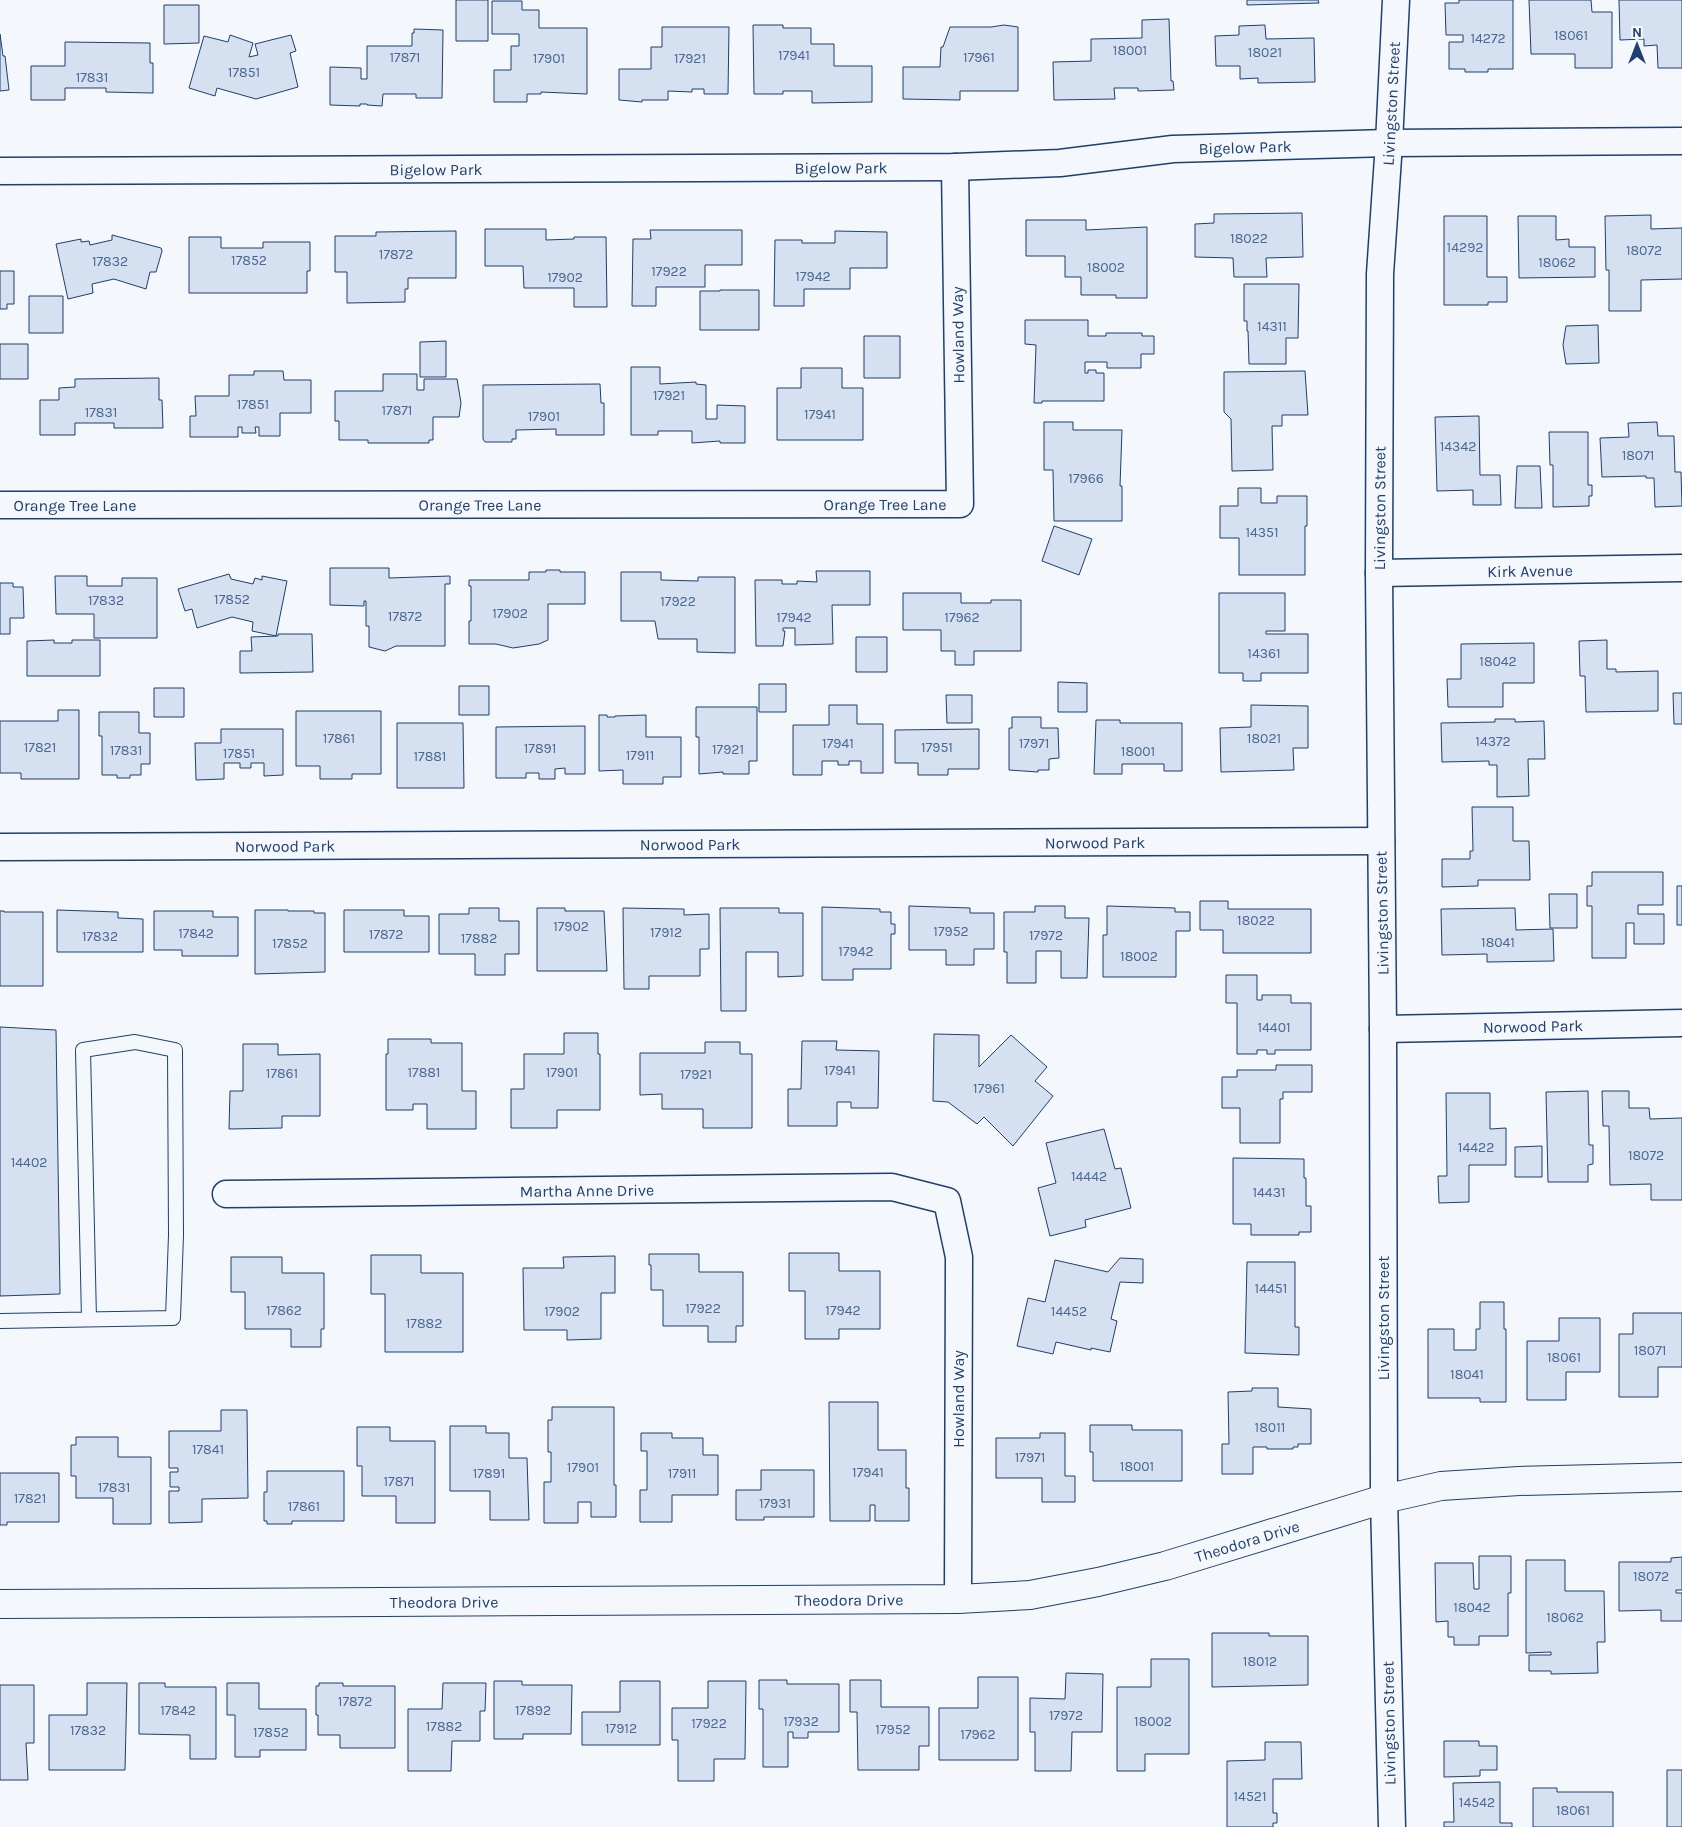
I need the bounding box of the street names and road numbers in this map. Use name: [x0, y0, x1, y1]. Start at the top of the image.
street label: Livingston Street: [1378, 41, 1403, 166]
street label: Bigelow Park: [1198, 136, 1292, 158]
street label: Bigelow Park: [794, 158, 888, 177]
street label: Bigelow Park: [389, 159, 483, 179]
street label: Howland Way: [948, 286, 968, 384]
street label: Livingston Street: [1370, 446, 1389, 570]
street label: Orange Tree Lane: [14, 495, 136, 514]
street label: Orange Tree Lane: [419, 495, 541, 514]
street label: Orange Tree Lane: [824, 495, 946, 514]
street label: Kirk Avenue: [1487, 560, 1573, 581]
street label: Norwood Park: [1045, 833, 1145, 852]
street label: Norwood Park: [640, 834, 740, 854]
street label: Norwood Park: [235, 836, 335, 855]
street label: Livingston Street: [1371, 851, 1393, 975]
street label: Norwood Park: [1483, 1015, 1583, 1036]
street label: Martha Anne Drive: [520, 1180, 654, 1200]
street label: Livingston Street: [1374, 1256, 1393, 1380]
street label: Howland Way: [949, 1350, 968, 1448]
street label: Theodora Drive: [1192, 1516, 1302, 1566]
street label: Theodora Drive: [795, 1590, 903, 1609]
street label: Theodora Drive: [390, 1592, 498, 1611]
street label: Livingston Street: [1378, 1661, 1400, 1785]

